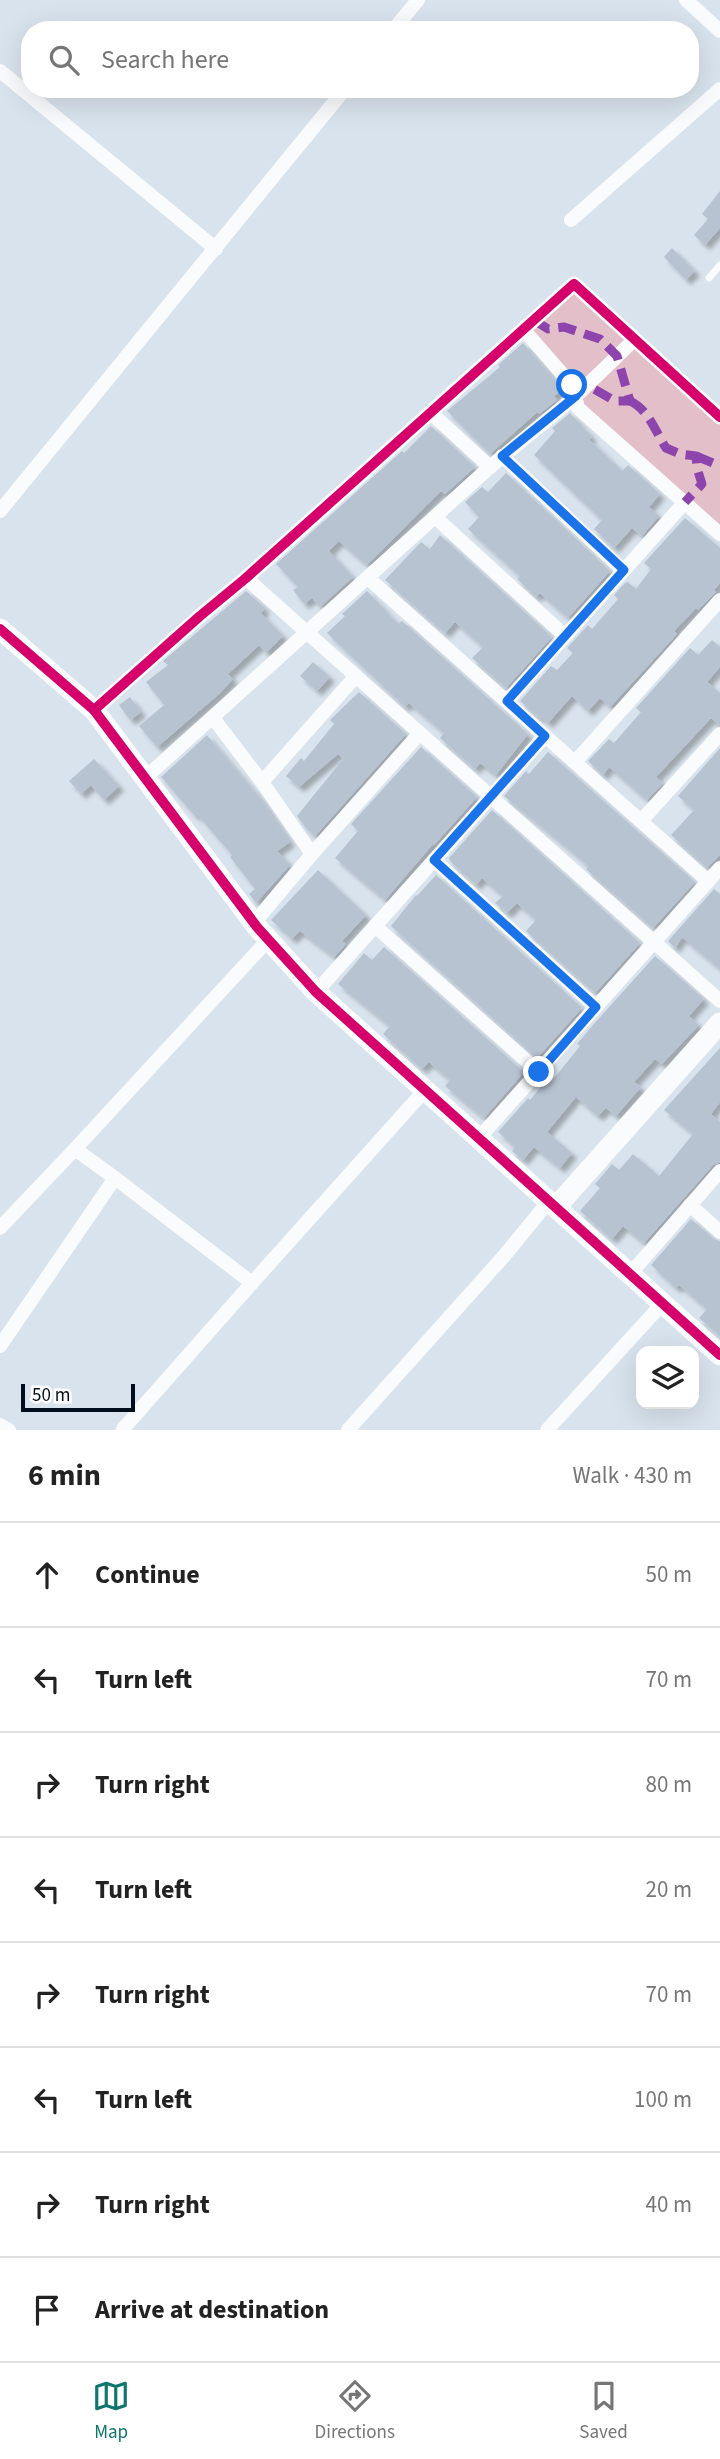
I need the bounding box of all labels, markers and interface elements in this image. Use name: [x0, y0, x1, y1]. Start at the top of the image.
search box: [21, 21, 699, 98]
icon: search: [45, 41, 83, 79]
text: Search here: [101, 41, 229, 78]
route start: [556, 369, 587, 400]
route end: [523, 1056, 554, 1087]
map controls: [636, 1346, 699, 1409]
button: layers: [636, 1346, 699, 1409]
scale bar: [21, 1381, 135, 1413]
text: 50 m: [32, 1382, 70, 1409]
text: 6 min: [28, 1454, 101, 1497]
text: Walk · 430 m: [573, 1459, 692, 1492]
icon: ahead: [28, 1556, 66, 1594]
text: Continue: [95, 1556, 200, 1593]
text: 50 m: [645, 1558, 692, 1591]
icon: left: [28, 1661, 66, 1699]
text: Turn left: [95, 1661, 192, 1698]
text: 70 m: [645, 1663, 692, 1696]
icon: right: [28, 1766, 66, 1804]
text: Turn right: [95, 1766, 210, 1803]
text: 80 m: [645, 1768, 692, 1801]
icon: left: [28, 1871, 66, 1909]
text: Turn left: [95, 1871, 192, 1908]
text: 20 m: [645, 1873, 692, 1906]
icon: right: [28, 1976, 66, 2014]
text: Turn right: [95, 1976, 210, 2013]
text: 70 m: [645, 1978, 692, 2011]
icon: left: [28, 2081, 66, 2119]
text: Turn left: [95, 2081, 192, 2118]
text: 100 m: [634, 2083, 692, 2116]
icon: right: [28, 2186, 66, 2224]
text: Turn right: [95, 2186, 210, 2223]
text: 40 m: [645, 2188, 692, 2221]
icon: arrive: [28, 2291, 66, 2329]
text: Arrive at destination: [95, 2291, 329, 2328]
tab: Map: [92, 2377, 130, 2446]
tab: Directions: [315, 2377, 395, 2446]
tab: Saved: [579, 2377, 628, 2446]

